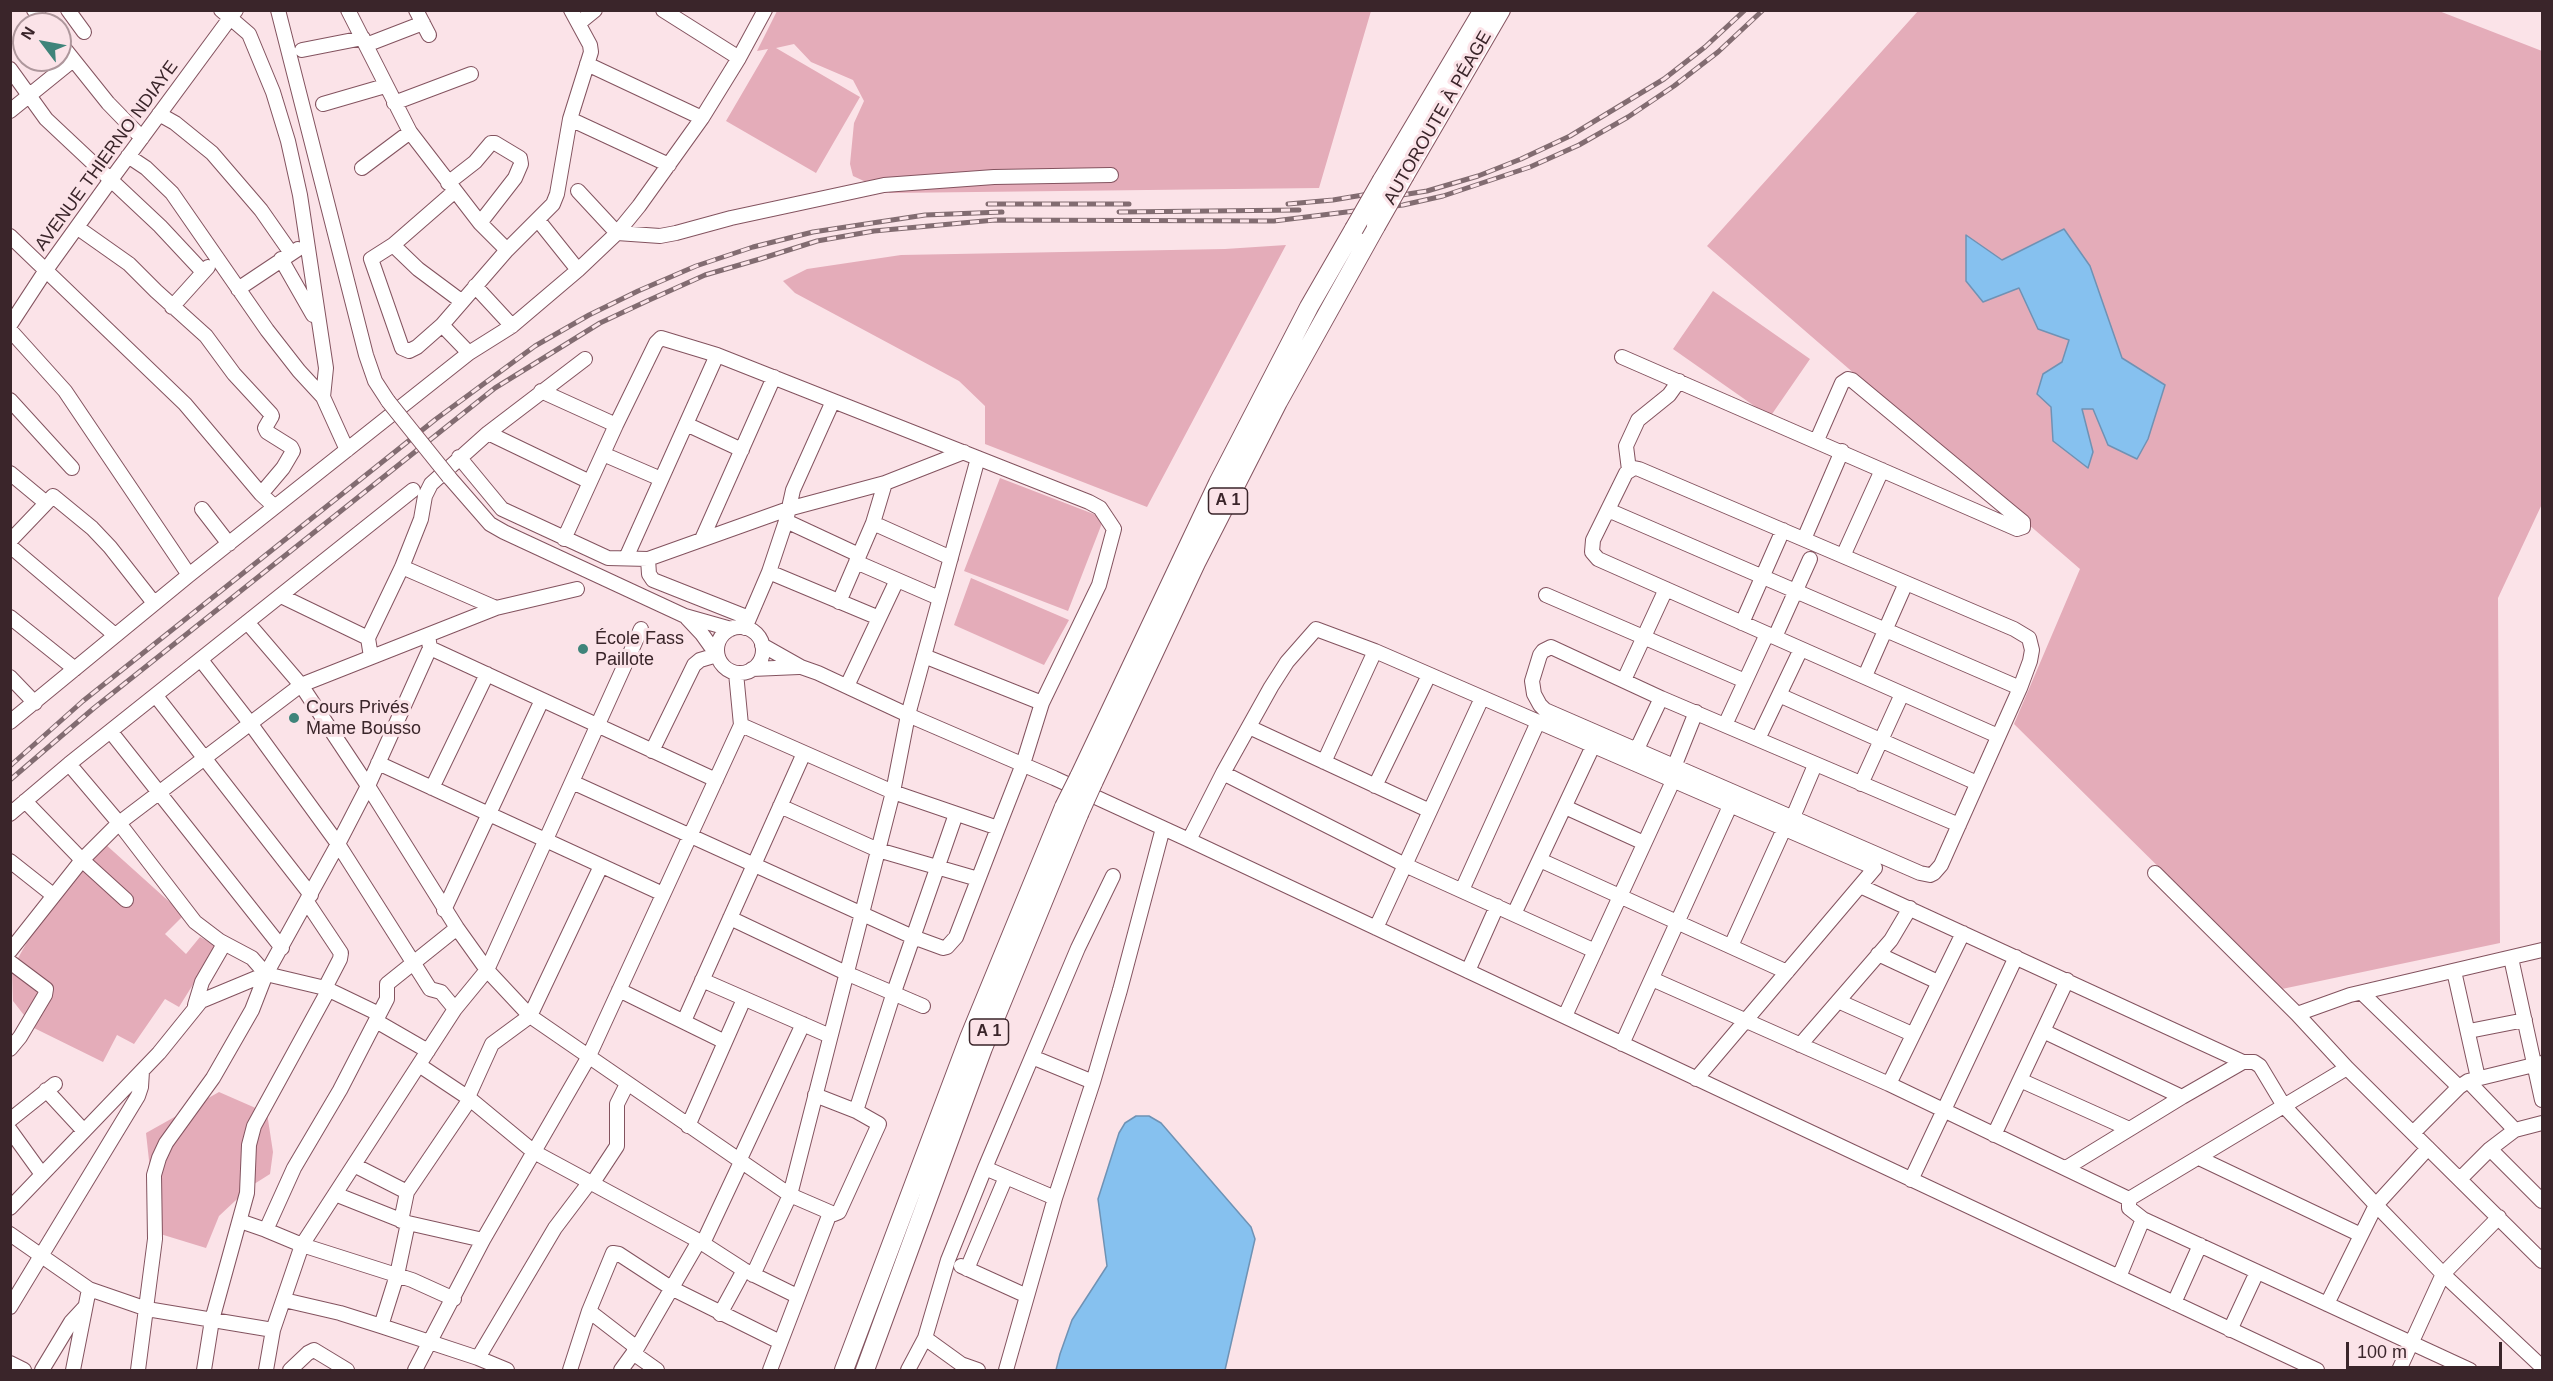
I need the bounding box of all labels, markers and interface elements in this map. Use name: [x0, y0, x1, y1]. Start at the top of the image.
north arrow: [12, 12, 72, 72]
text: N: [18, 24, 38, 43]
street label: AUTOROUTE À PÉAGE: [1379, 27, 1497, 209]
street label: AVENUE THIERNO NDIAYE: [31, 57, 183, 255]
road number: A 1: [1208, 488, 1248, 514]
place label: École Fass Paillote: [595, 628, 684, 670]
marker: École Fass Paillote: [576, 642, 590, 656]
place label: Cours Privés Mame Bousso: [306, 697, 421, 740]
marker: Cours Privés Mame Bousso: [287, 711, 301, 725]
road number: A 1: [970, 1019, 1008, 1045]
scale bar: [2349, 1330, 2505, 1368]
text: 100 m: [2357, 1342, 2407, 1362]

